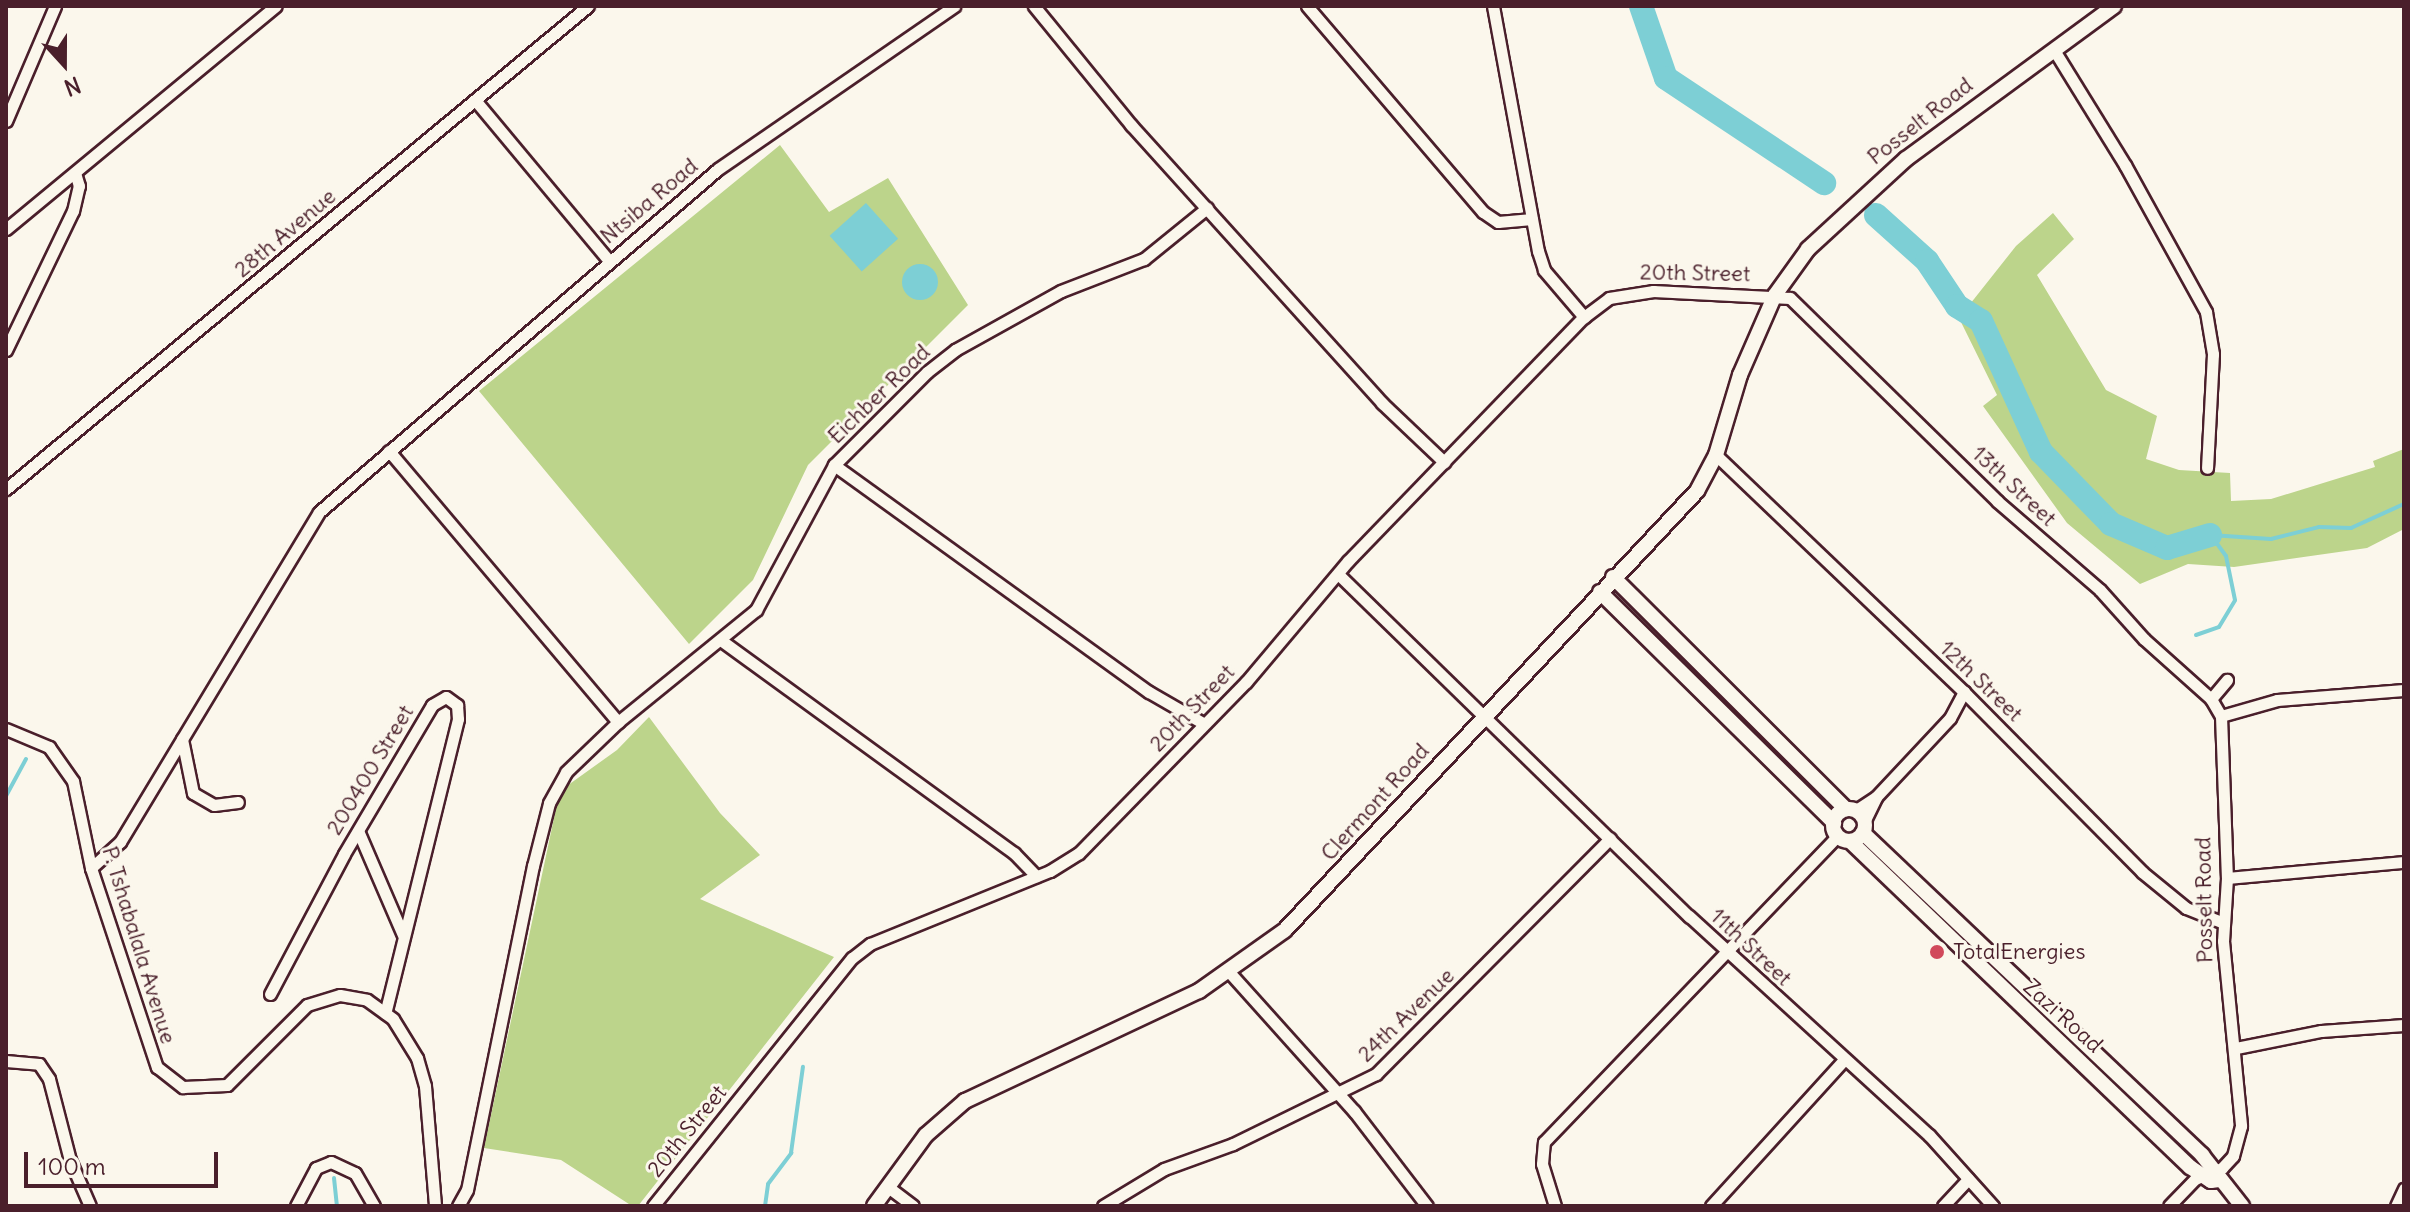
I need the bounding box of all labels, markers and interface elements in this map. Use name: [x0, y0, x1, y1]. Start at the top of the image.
north arrow: [24, 24, 104, 104]
text: N: [60, 71, 85, 102]
street label: Posselt Road: [1862, 72, 1978, 170]
street label: Ntsiba Road: [595, 153, 703, 249]
street label: 28th Avenue: [229, 183, 341, 283]
street label: 20th Street: [1639, 259, 1751, 287]
street label: Eichber Road: [823, 339, 935, 449]
street label: 13th Street: [1966, 440, 2062, 532]
street label: 12th Street: [1934, 635, 2028, 727]
street label: 20th Street: [1144, 659, 1240, 757]
street label: 200400 Street: [321, 700, 419, 840]
street label: Clermont Road: [1315, 738, 1435, 866]
street label: Posselt Road: [2190, 837, 2218, 963]
street label: P. Tshabalala Avenue: [96, 843, 182, 1047]
street label: 11th Street: [1705, 903, 1797, 991]
place label: TotalEnergies: [1953, 939, 2085, 965]
marker: TotalEnergies: [1928, 943, 1946, 961]
street label: 24th Avenue: [1352, 963, 1460, 1067]
street label: Zazi Road: [2018, 974, 2108, 1058]
street label: 20th Street: [642, 1080, 732, 1182]
scale bar: [28, 1136, 222, 1186]
text: 100 m: [38, 1151, 106, 1181]

